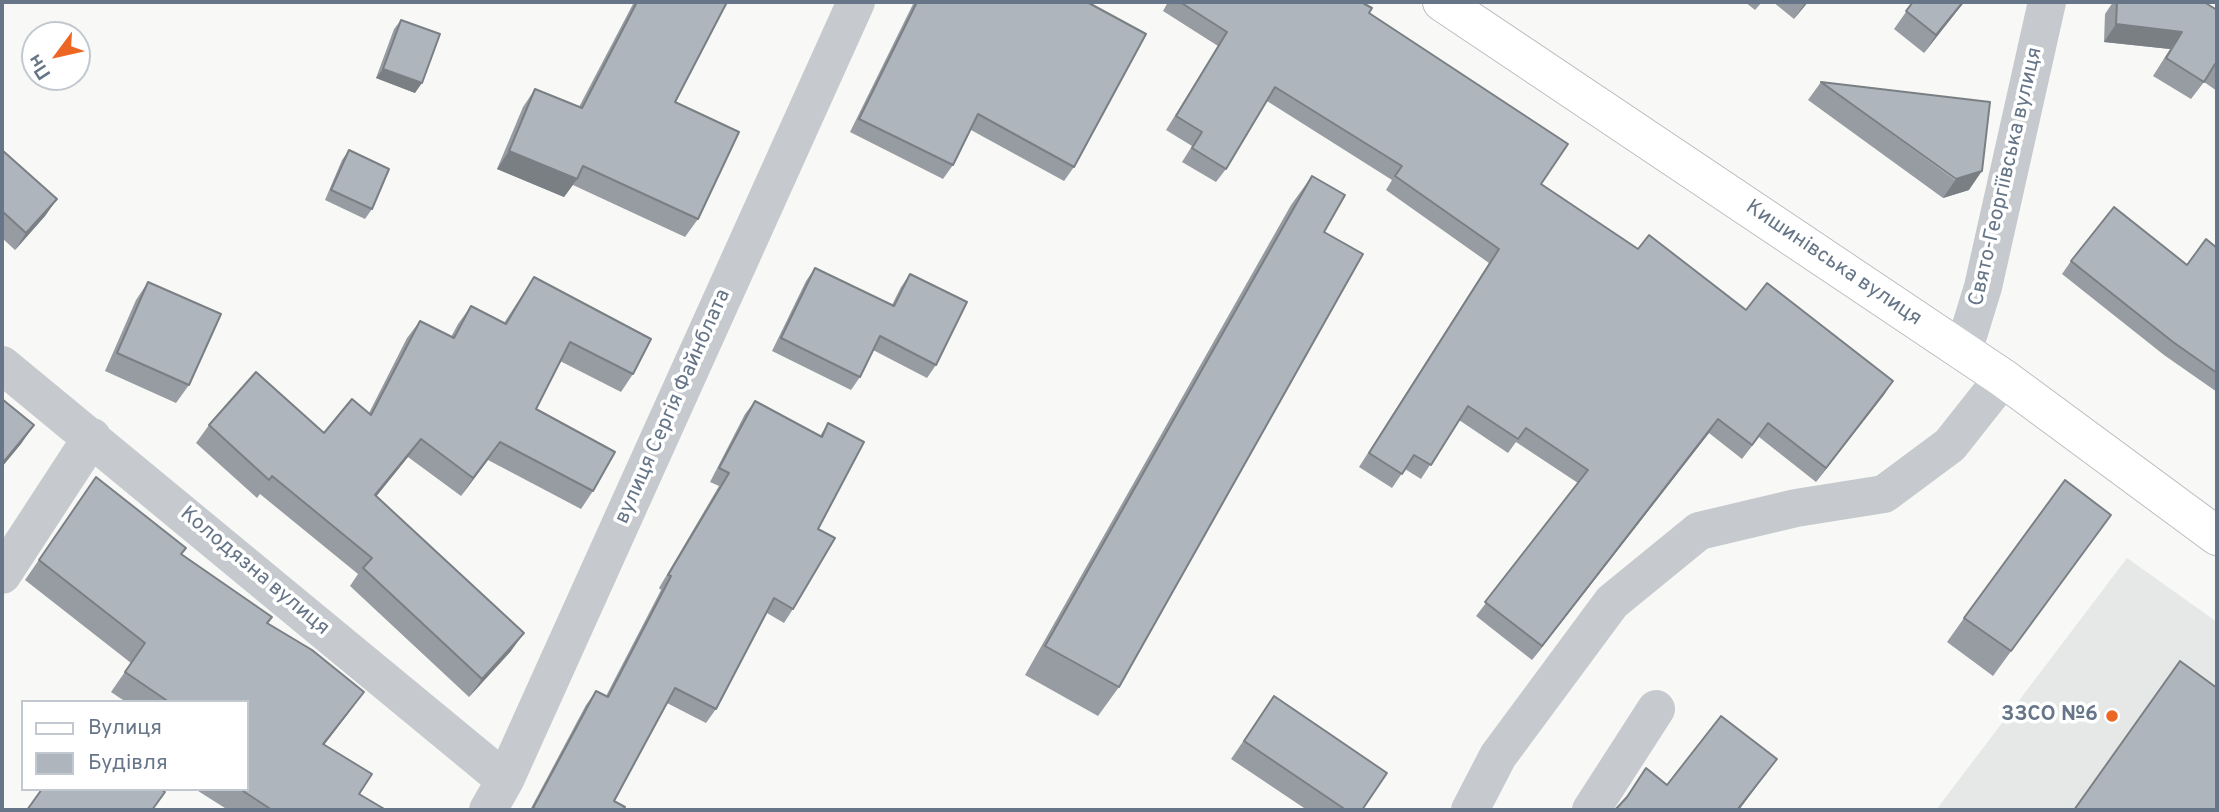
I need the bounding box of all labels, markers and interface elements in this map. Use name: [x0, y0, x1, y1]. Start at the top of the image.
north arrow: [21, 21, 91, 91]
street label: Свято-Георгіївська вулиця: [1965, 45, 2049, 309]
text: Пн: [23, 49, 57, 84]
street label: Кишинівська вулиця: [1740, 196, 1926, 332]
street label: вулиця Сергія Файнблата: [611, 286, 737, 528]
street label: Колодязна вулиця: [174, 502, 334, 642]
legend: [21, 700, 248, 791]
place label: ЗЗСО №6: [2001, 703, 2098, 729]
marker: ЗЗСО №6: [2104, 708, 2120, 724]
text: Вулиця: [88, 715, 162, 742]
text: Будівля: [88, 750, 168, 777]

